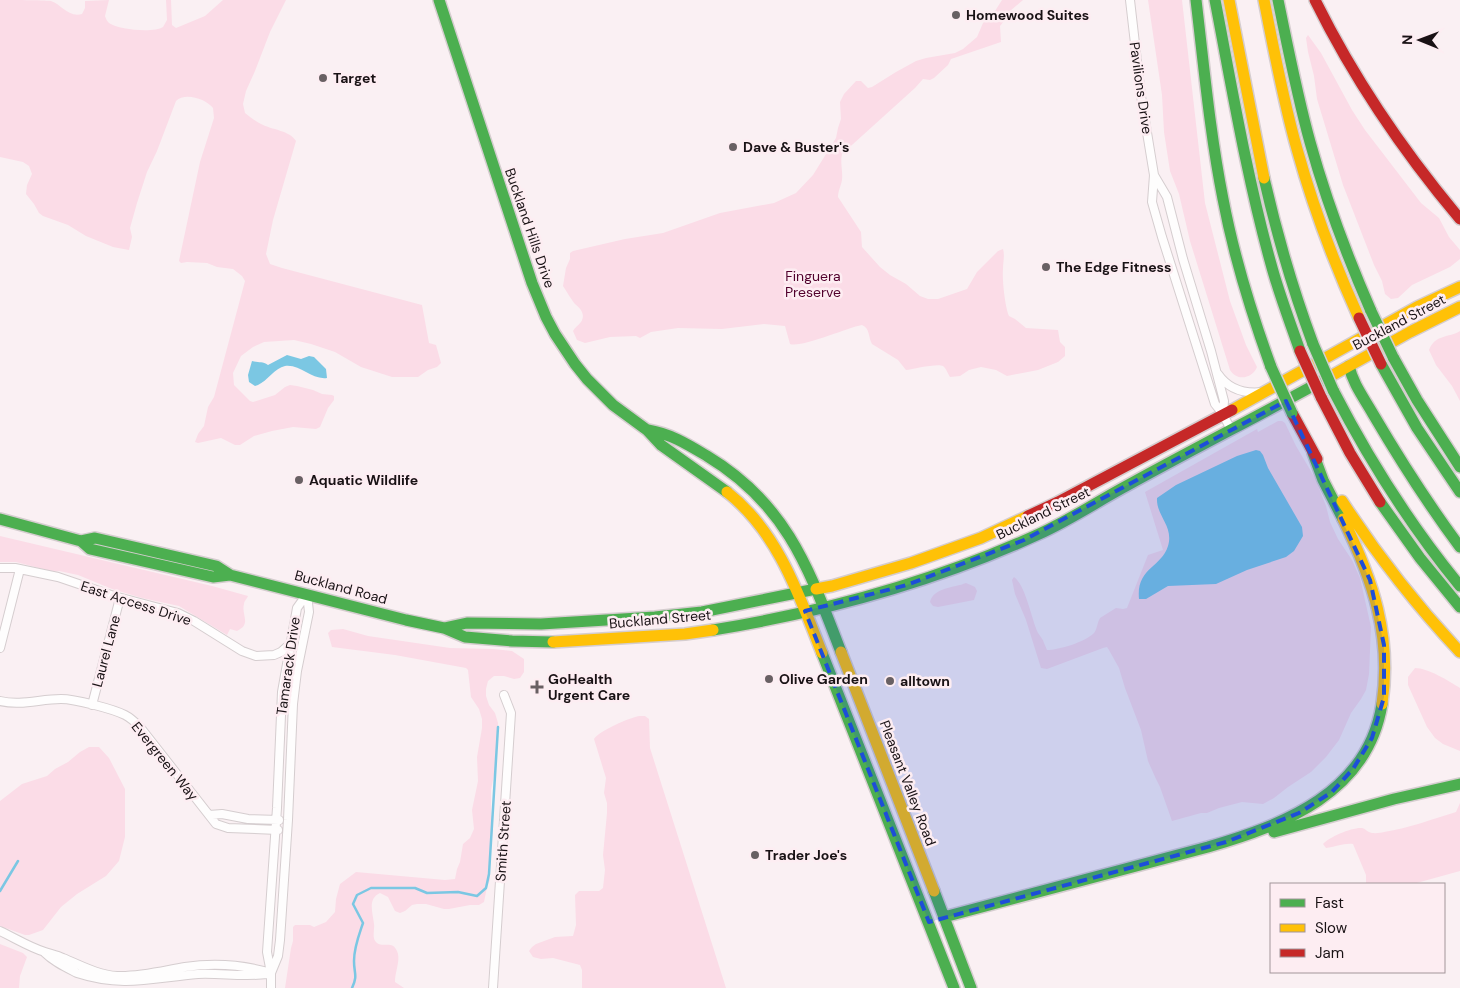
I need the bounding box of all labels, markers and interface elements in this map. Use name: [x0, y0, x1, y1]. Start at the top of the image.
place label: Homewood Suites: [966, 6, 1089, 24]
marker: Homewood Suites: [950, 9, 962, 21]
north arrow: [1395, 15, 1445, 65]
text: N: [1398, 35, 1416, 45]
street label: Pavilions Drive: [1126, 41, 1156, 135]
place label: Target: [333, 69, 376, 87]
marker: Target: [317, 72, 329, 84]
place label: Dave & Buster's: [743, 138, 849, 156]
marker: Dave & Buster's: [727, 141, 739, 153]
street label: Buckland Hills Drive: [501, 166, 559, 290]
place label: The Edge Fitness: [1056, 258, 1172, 276]
marker: The Edge Fitness: [1040, 261, 1052, 273]
park label: Finguera Preserve: [785, 267, 841, 301]
street label: Buckland Street: [1350, 290, 1448, 354]
place label: Aquatic Wildlife: [309, 471, 418, 489]
marker: Aquatic Wildlife: [293, 474, 305, 486]
street label: Buckland Street: [993, 482, 1093, 544]
street label: Buckland Road: [293, 566, 389, 608]
street label: East Access Drive: [78, 577, 194, 629]
street label: Buckland Street: [608, 606, 712, 632]
street label: Laurel Lane: [88, 613, 124, 689]
street label: Tamarack Drive: [272, 616, 304, 716]
place label: GoHealth Urgent Care: [548, 670, 630, 704]
place label: Olive Garden: [779, 670, 868, 688]
place label: alltown: [900, 672, 950, 690]
marker: Olive Garden: [763, 673, 775, 685]
marker: alltown: [884, 675, 896, 687]
marker: GoHealth Urgent Care: [530, 680, 544, 694]
street label: Evergreen Way: [128, 718, 202, 804]
street label: Pleasant Valley Road: [876, 718, 940, 848]
street label: Smith Street: [491, 800, 515, 882]
place label: Trader Joe's: [765, 846, 847, 864]
marker: Trader Joe's: [749, 849, 761, 861]
legend: [1270, 883, 1445, 973]
text: Fast: [1315, 893, 1344, 913]
text: Slow: [1315, 918, 1348, 938]
text: Jam: [1315, 943, 1344, 963]

